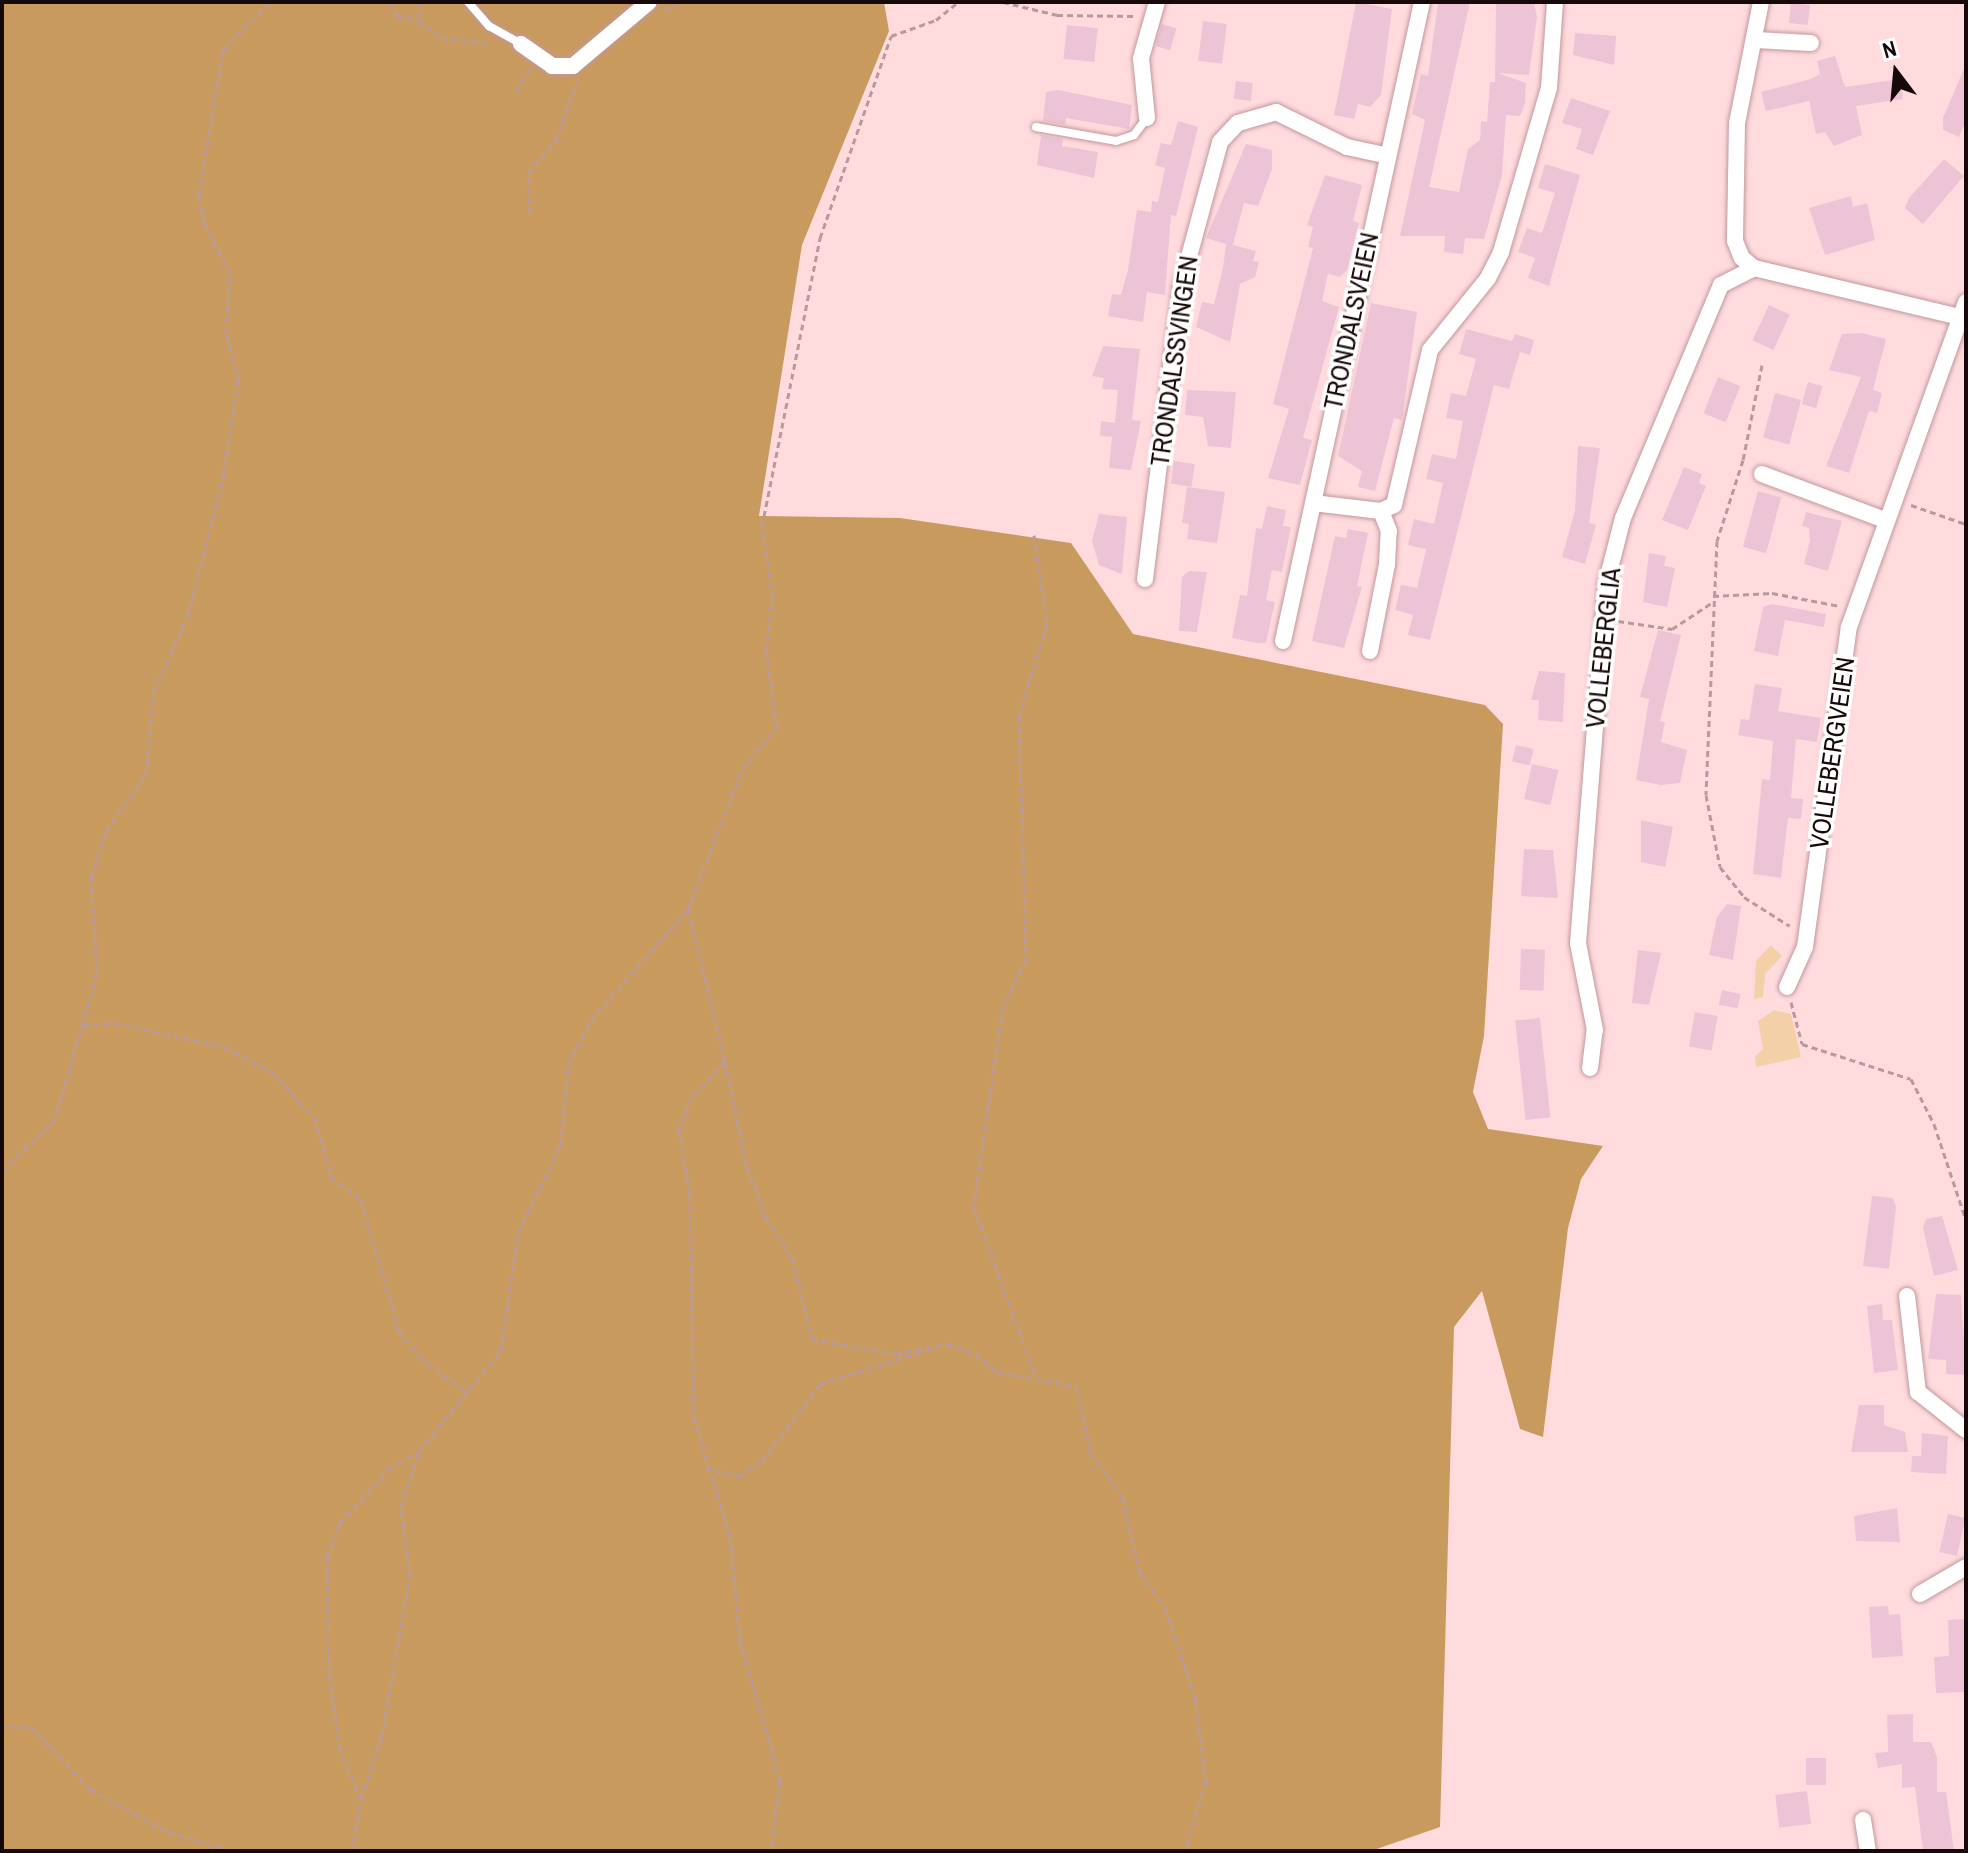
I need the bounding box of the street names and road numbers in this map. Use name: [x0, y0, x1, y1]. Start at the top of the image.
street label: TRONDALSVEIEN: [1317, 230, 1385, 412]
street label: TRONDALSSVINGEN: [1144, 254, 1204, 468]
street label: VOLLEBERGLIA: [1579, 566, 1627, 730]
street label: VOLLEBERGVEIEN: [1803, 655, 1861, 851]

